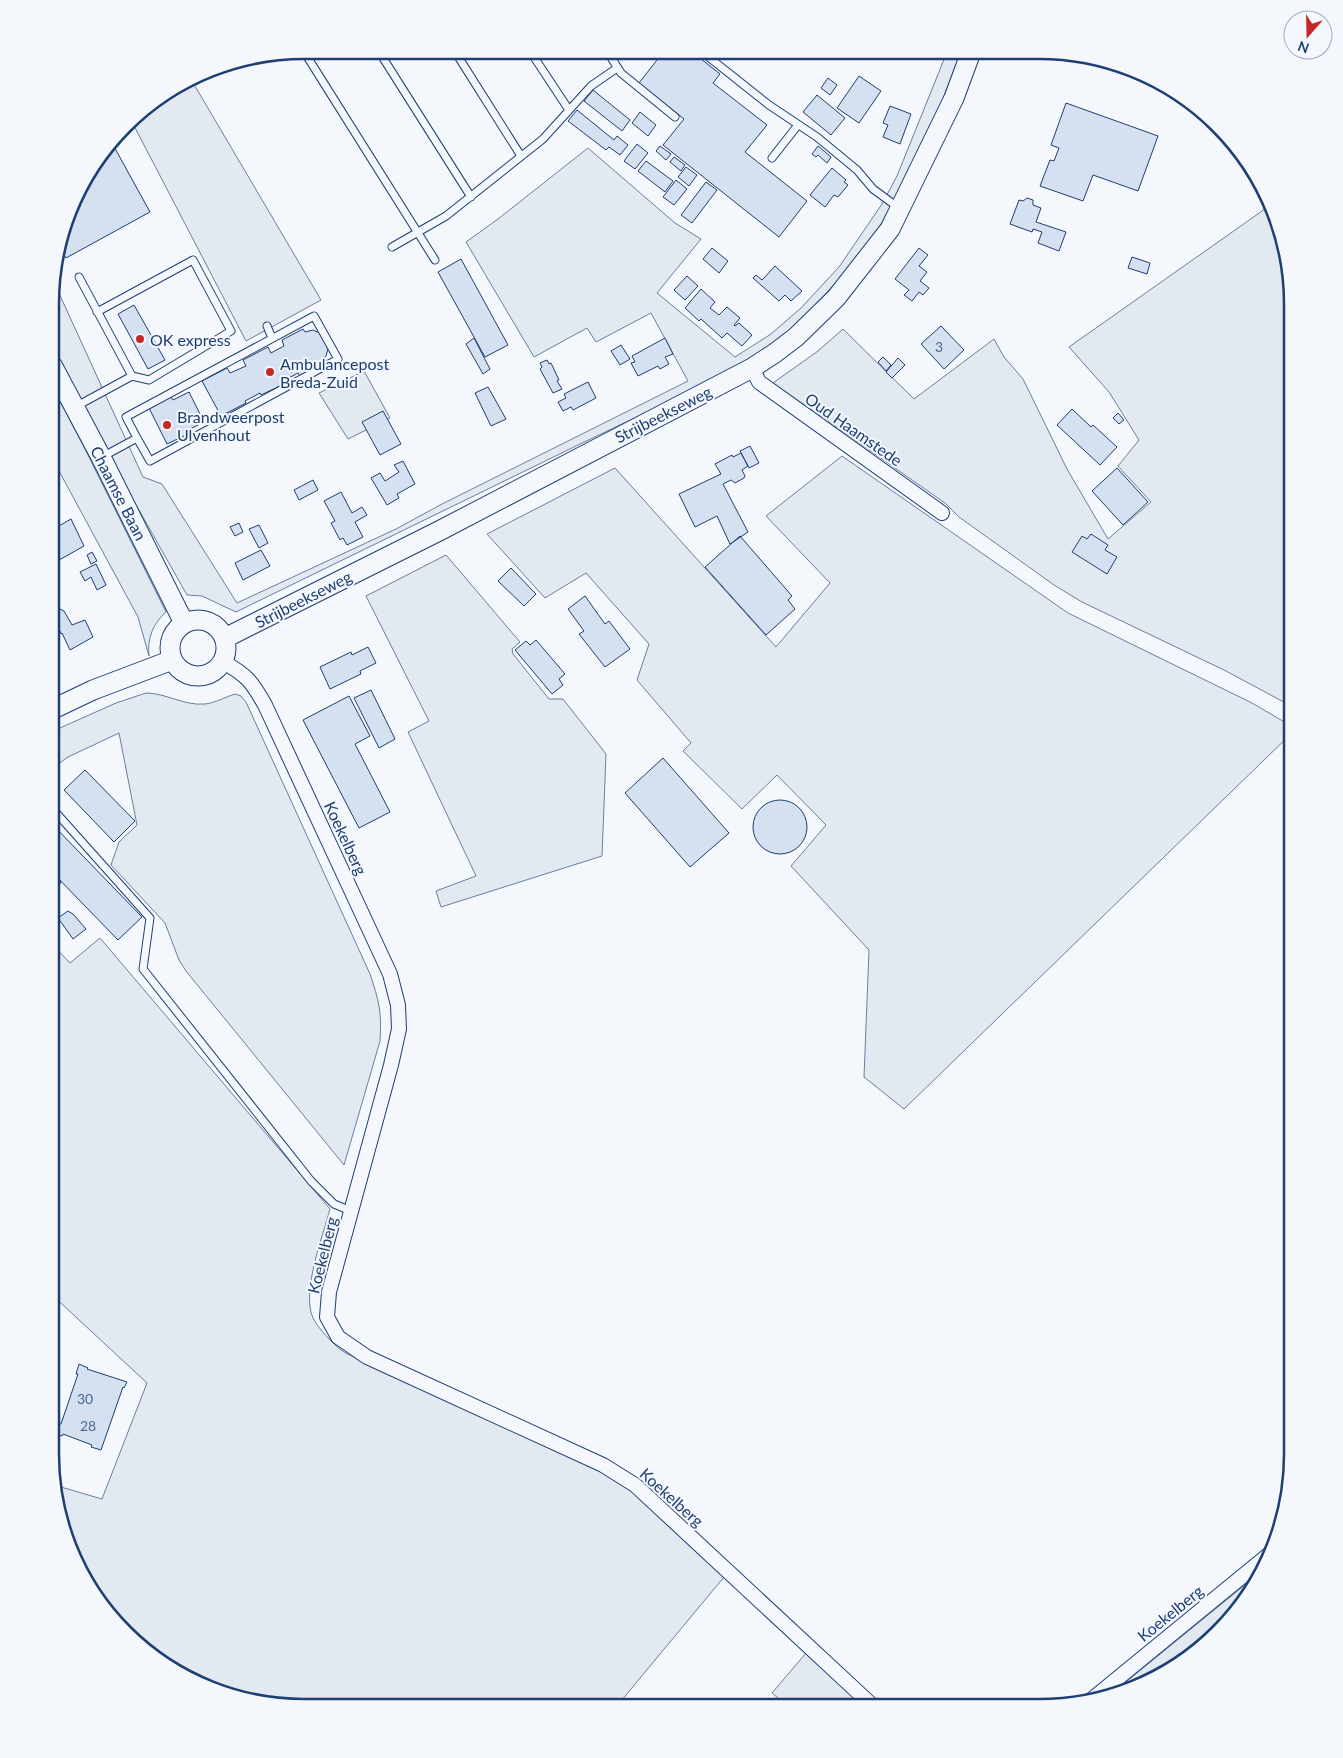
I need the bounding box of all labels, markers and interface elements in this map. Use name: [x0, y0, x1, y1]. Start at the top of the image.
north arrow: [1283, 10, 1333, 60]
text: N: [1295, 38, 1311, 58]
place label: OK express: [150, 330, 231, 349]
marker: OK express: [134, 333, 146, 345]
house number: 3: [935, 338, 943, 355]
place label: Ambulancepost Breda-Zuid: [280, 354, 389, 391]
marker: Ambulancepost Breda-Zuid: [264, 366, 276, 378]
street label: Strijbeekseweg: [611, 381, 715, 447]
street label: Oud Haamstede: [802, 388, 906, 470]
place label: Brandweerpost Ulvenhout: [177, 407, 285, 444]
marker: Brandweerpost Ulvenhout: [161, 419, 173, 431]
street label: Chaamse Baan: [87, 443, 151, 543]
street label: Strijbeekseweg: [251, 566, 355, 632]
street label: Koekelberg: [321, 798, 371, 878]
street label: Koekelberg: [303, 1214, 341, 1296]
house number: 30: [77, 1390, 93, 1407]
house number: 28: [80, 1417, 96, 1434]
street label: Koekelberg: [636, 1464, 708, 1530]
street label: Koekelberg: [1133, 1581, 1207, 1645]

